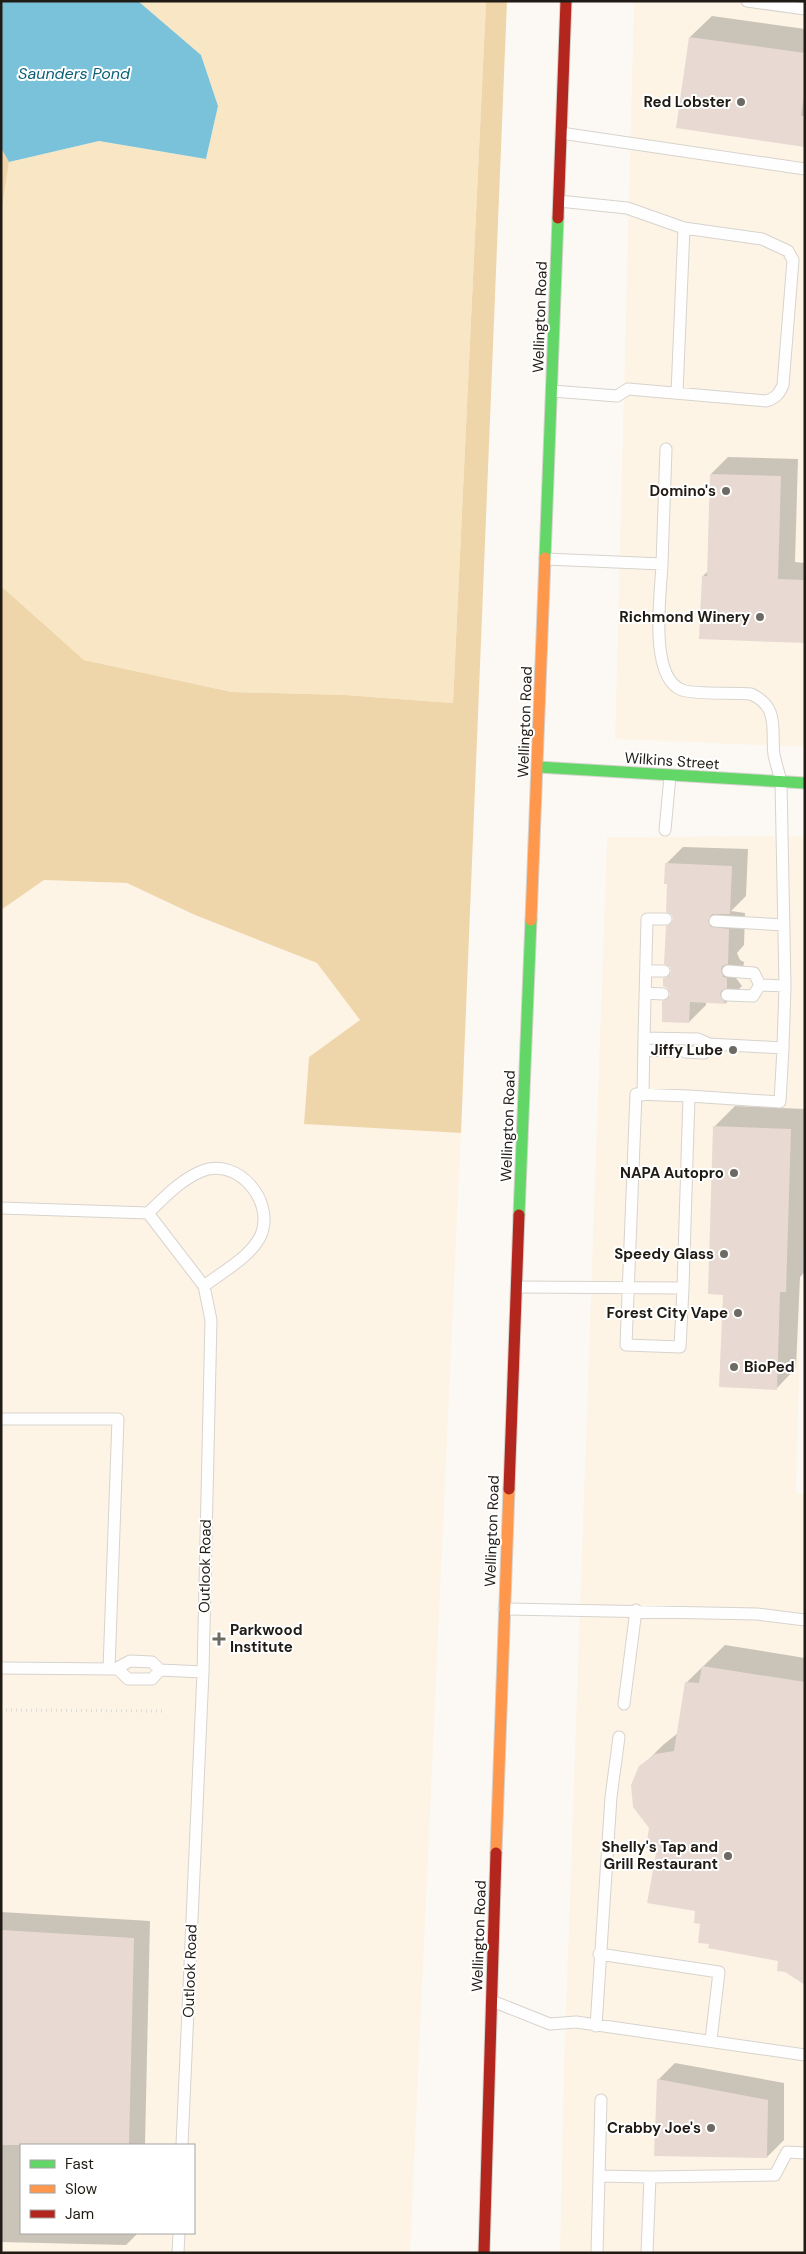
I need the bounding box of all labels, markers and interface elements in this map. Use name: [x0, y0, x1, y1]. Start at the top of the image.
water label: Saunders Pond: [18, 63, 131, 84]
place label: Red Lobster: [643, 92, 731, 112]
marker: Red Lobster: [735, 96, 747, 108]
street label: Wellington Road: [528, 261, 552, 373]
place label: Domino's: [649, 481, 716, 501]
marker: Domino's: [720, 485, 732, 497]
place label: Richmond Winery: [619, 607, 750, 627]
marker: Richmond Winery: [754, 611, 766, 623]
street label: Wellington Road: [513, 666, 537, 778]
street label: Wilkins Street: [624, 748, 720, 774]
place label: Jiffy Lube: [651, 1040, 723, 1060]
marker: Jiffy Lube: [727, 1044, 739, 1056]
street label: Wellington Road: [496, 1070, 520, 1182]
place label: NAPA Autopro: [620, 1163, 724, 1183]
marker: NAPA Autopro: [728, 1167, 740, 1179]
place label: Speedy Glass: [614, 1244, 714, 1264]
marker: Speedy Glass: [718, 1248, 730, 1260]
place label: Forest City Vape: [607, 1303, 728, 1323]
marker: Forest City Vape: [732, 1307, 744, 1319]
place label: BioPed: [744, 1357, 795, 1377]
marker: BioPed: [728, 1361, 740, 1373]
street label: Wellington Road: [480, 1475, 504, 1587]
street label: Outlook Road: [194, 1519, 216, 1613]
place label: Parkwood Institute: [230, 1620, 302, 1657]
marker: Parkwood Institute: [212, 1632, 226, 1646]
place label: Shelly's Tap and Grill Restaurant: [601, 1837, 718, 1874]
marker: Shelly's Tap and Grill Restaurant: [722, 1850, 734, 1862]
street label: Wellington Road: [467, 1880, 491, 1992]
street label: Outlook Road: [178, 1924, 202, 2018]
place label: Crabby Joe's: [607, 2118, 701, 2138]
marker: Crabby Joe's: [705, 2122, 717, 2134]
legend: [20, 2144, 195, 2234]
text: Fast: [65, 2154, 94, 2174]
text: Slow: [65, 2179, 98, 2199]
text: Jam: [65, 2204, 94, 2224]

